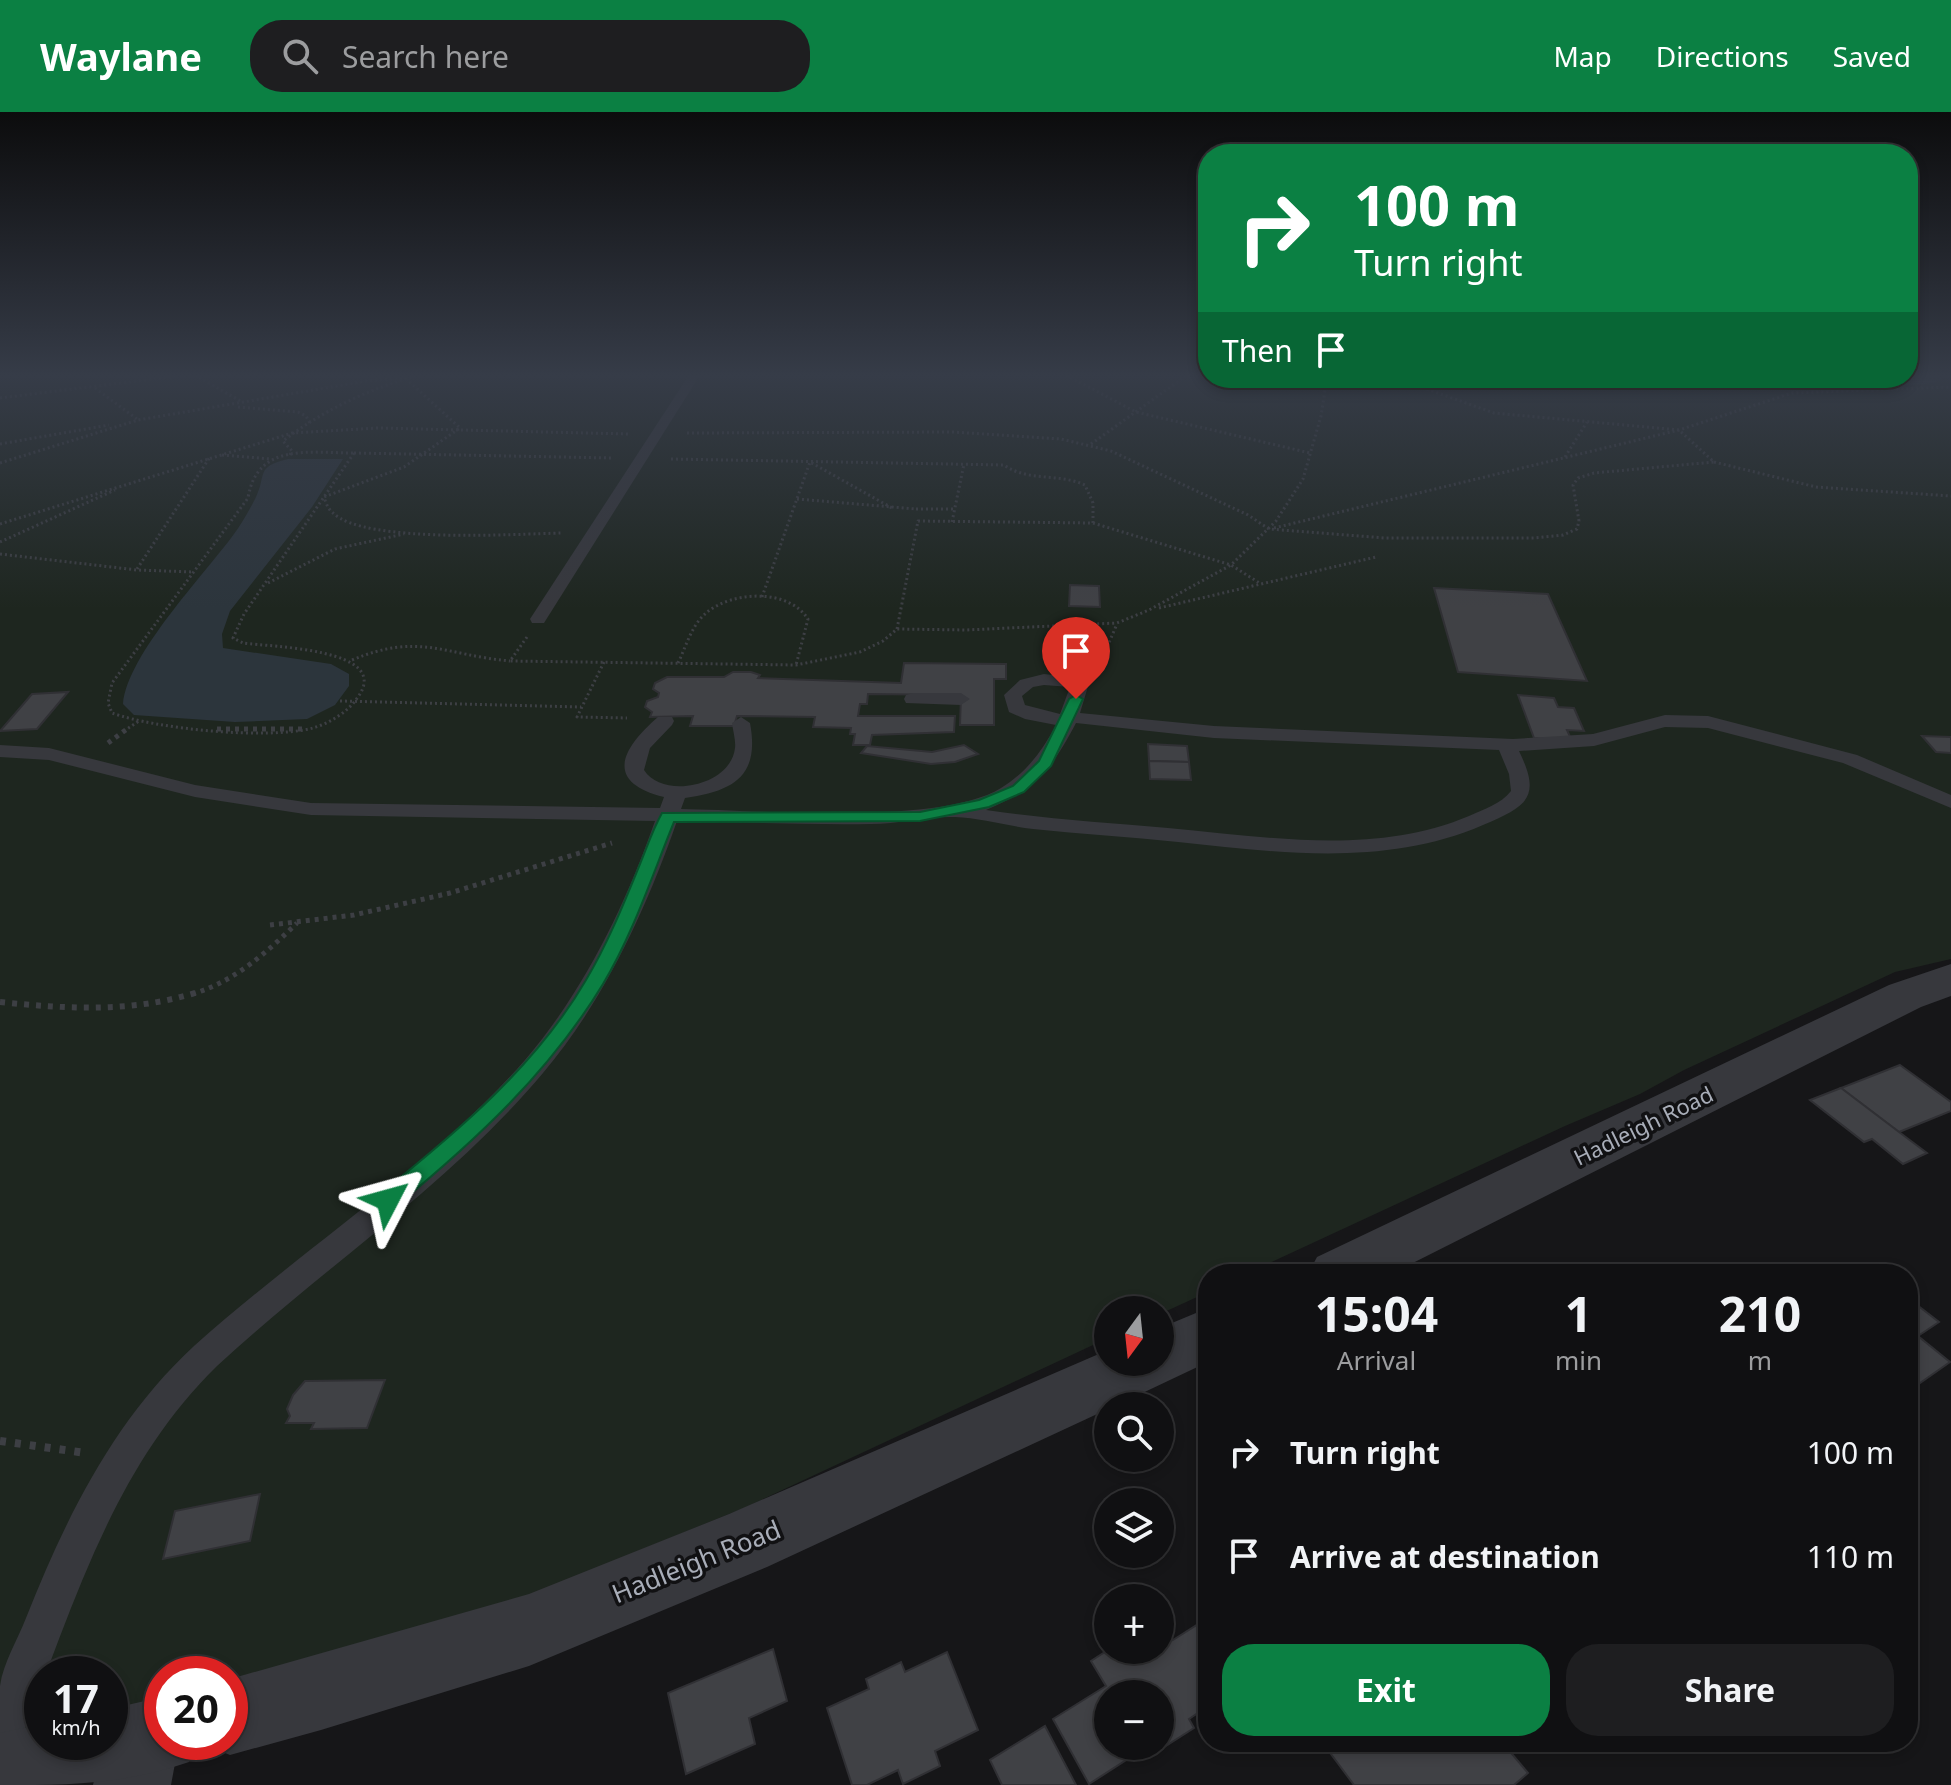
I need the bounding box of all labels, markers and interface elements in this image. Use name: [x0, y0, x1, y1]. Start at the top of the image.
search box: [250, 20, 810, 92]
text: Waylane: [40, 30, 202, 82]
icon: search: [278, 34, 322, 78]
text: Search here: [342, 36, 509, 77]
text: Map: [1553, 37, 1612, 75]
text: Directions: [1656, 37, 1789, 75]
text: Saved: [1833, 37, 1911, 75]
text: 100 m: [1354, 166, 1519, 242]
icon: right: [1222, 176, 1326, 280]
text: Turn right: [1354, 238, 1522, 287]
icon: arrive: [1309, 328, 1353, 372]
text: Then: [1222, 330, 1293, 371]
pin: [1042, 617, 1110, 699]
icon: arrive: [1054, 629, 1098, 673]
street label: Hadleigh Road: [1568, 1078, 1718, 1172]
position arrow: [346, 1158, 430, 1242]
text: 15:04: [1315, 1281, 1438, 1346]
text: 1: [1565, 1281, 1592, 1346]
text: 210: [1719, 1281, 1801, 1346]
north arrow: [1094, 1296, 1174, 1376]
map controls: [1094, 1296, 1174, 1760]
text: Arrival: [1337, 1342, 1416, 1378]
text: min: [1555, 1342, 1602, 1378]
text: m: [1748, 1342, 1772, 1378]
button: search: [1094, 1392, 1174, 1472]
icon: right: [1222, 1430, 1266, 1474]
text: Turn right: [1290, 1432, 1440, 1473]
text: 100 m: [1807, 1432, 1894, 1473]
button: layers: [1094, 1488, 1174, 1568]
street label: Hadleigh Road: [606, 1511, 786, 1611]
icon: arrive: [1222, 1534, 1266, 1578]
text: Arrive at destination: [1290, 1536, 1600, 1577]
text: 110 m: [1807, 1536, 1894, 1577]
button: +: [1094, 1584, 1174, 1664]
button: Exit: [1222, 1644, 1550, 1736]
button: Share: [1566, 1644, 1894, 1736]
speed limit sign: 20: [144, 1656, 248, 1760]
text: 17: [53, 1670, 99, 1725]
button: −: [1094, 1680, 1174, 1760]
text: km/h: [51, 1714, 101, 1741]

